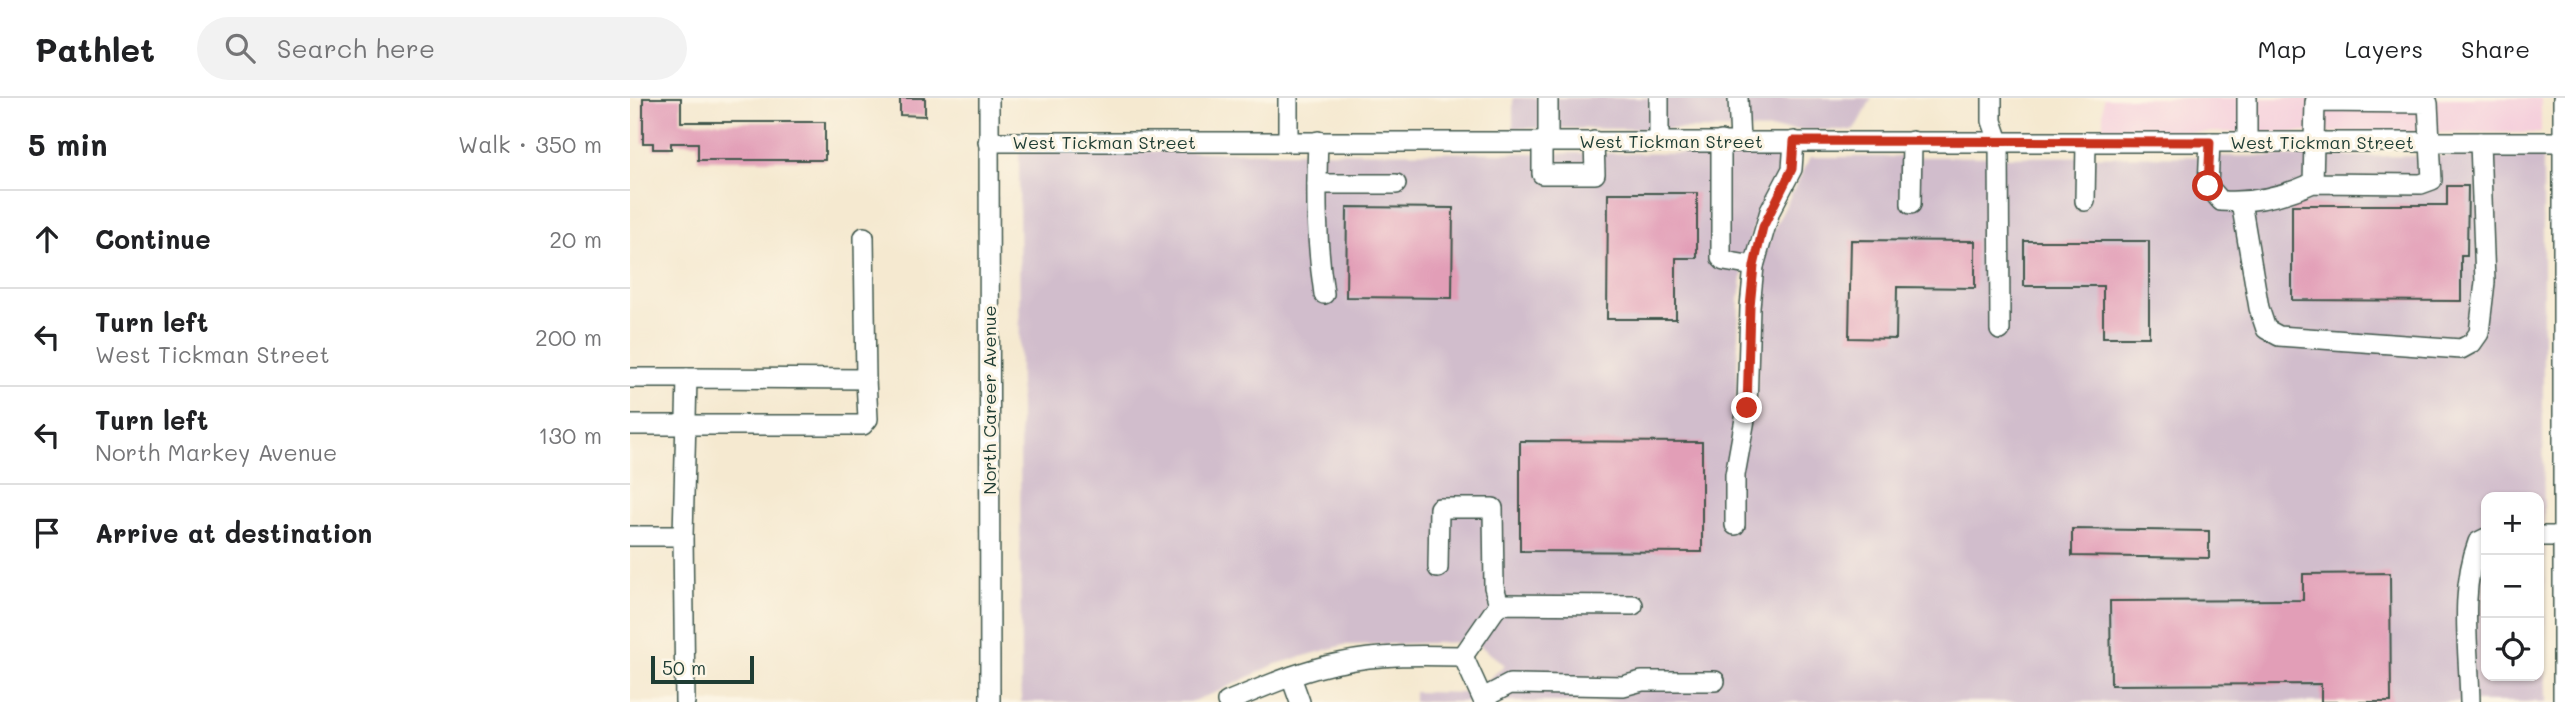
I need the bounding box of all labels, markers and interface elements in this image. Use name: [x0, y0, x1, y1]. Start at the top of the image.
search box: [197, 17, 687, 80]
text: Pathlet: [35, 27, 155, 70]
icon: search: [221, 29, 259, 67]
text: Search here: [277, 31, 435, 65]
text: Map: [2258, 33, 2306, 64]
text: Layers: [2344, 33, 2423, 64]
text: Share: [2461, 33, 2530, 64]
text: 5 min: [28, 124, 108, 164]
text: Walk · 350 m: [458, 129, 602, 159]
street label: West Tickman Street: [1579, 129, 1763, 153]
street label: West Tickman Street: [1012, 130, 1196, 154]
street label: West Tickman Street: [2230, 130, 2414, 154]
route start: [2192, 170, 2223, 201]
icon: ahead: [28, 220, 66, 258]
text: Continue: [95, 222, 211, 256]
text: 20 m: [549, 224, 602, 254]
text: Turn left: [95, 305, 208, 339]
street label: North Career Avenue: [977, 305, 1001, 495]
icon: left: [28, 318, 66, 356]
text: 200 m: [535, 322, 602, 352]
text: West Tickman Street: [95, 339, 330, 369]
route end: [1731, 392, 1762, 423]
text: Turn left: [95, 403, 208, 437]
icon: left: [28, 416, 66, 454]
text: 130 m: [538, 420, 602, 450]
text: North Markey Avenue: [95, 437, 337, 467]
map controls: [2481, 492, 2544, 681]
button: +: [2481, 492, 2544, 555]
icon: arrive: [28, 514, 66, 552]
text: Arrive at destination: [95, 516, 372, 550]
button: −: [2481, 555, 2544, 618]
button: locate: [2481, 618, 2544, 681]
scale bar: [651, 653, 754, 685]
text: 50 m: [662, 655, 706, 680]

